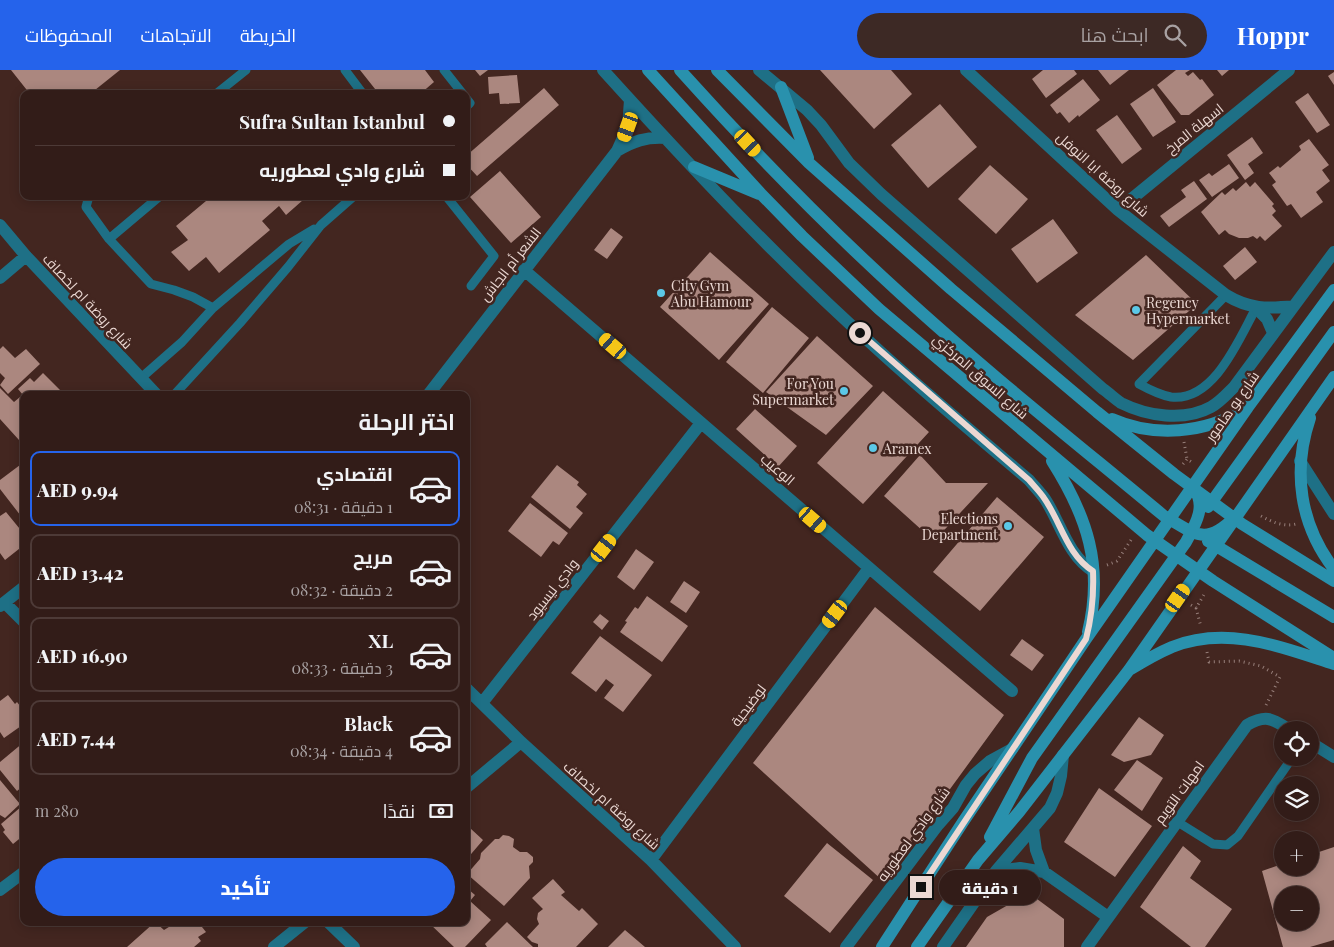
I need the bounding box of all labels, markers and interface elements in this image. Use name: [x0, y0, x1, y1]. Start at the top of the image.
search box: [857, 13, 1207, 58]
text: Hoppr: [1237, 19, 1309, 51]
text: ابحث هنا: [1080, 21, 1149, 47]
icon: search: [1161, 21, 1189, 49]
text: المحفوظات: [25, 23, 113, 47]
text: الاتجاهات: [141, 23, 212, 47]
text: الخريطة: [240, 23, 296, 47]
street label: اسهلة المرخ: [1161, 99, 1227, 157]
text: Sufra Sultan Istanbul: [239, 108, 425, 134]
car: [615, 110, 640, 144]
car: [732, 127, 763, 159]
street label: شارع روضة ابا النوفل: [1053, 127, 1153, 221]
text: شارع وادي لعطوريه: [259, 156, 425, 182]
street label: الشعر أم الجاش: [475, 223, 546, 306]
street label: شارع روضة ام لخصاف: [38, 249, 137, 353]
place label: City Gym Abu Hamour: [670, 276, 752, 311]
marker: City Gym Abu Hamour: [655, 287, 667, 299]
place label: Regency Hypermarket: [1146, 293, 1231, 328]
marker: Regency Hypermarket: [1130, 304, 1142, 316]
route start: [849, 322, 871, 344]
street label: شارع السوق المركزي: [927, 329, 1033, 425]
car: [596, 330, 629, 362]
street label: شارع بو هامور: [1200, 367, 1263, 446]
place label: For You Supermarket: [752, 374, 835, 409]
marker: For You Supermarket: [838, 385, 850, 397]
text: اختر الرحلة: [358, 406, 455, 436]
place label: Aramex: [882, 439, 932, 458]
marker: Aramex: [867, 442, 879, 454]
street label: الوعيب: [757, 449, 799, 489]
text: اقتصادي: [317, 460, 393, 486]
icon: car: [408, 466, 453, 511]
text: AED 9.94: [37, 476, 118, 502]
text: 1 دقيقة · 08:31: [294, 496, 393, 517]
car: [796, 504, 829, 536]
place label: Elections Department: [922, 509, 999, 544]
marker: Elections Department: [1002, 520, 1014, 532]
car: [588, 532, 619, 564]
text: مريح: [353, 543, 393, 569]
icon: car: [408, 549, 453, 594]
street label: وادي ليسيود: [522, 554, 584, 626]
text: AED 13.42: [37, 559, 124, 585]
text: 2 دقيقة · 08:32: [290, 579, 393, 600]
car: [1163, 581, 1192, 615]
car: [819, 598, 850, 630]
text: XL: [368, 627, 393, 653]
icon: car: [408, 632, 453, 677]
text: AED 16.90: [37, 642, 128, 668]
text: 3 دقيقة · 08:33: [291, 657, 393, 678]
street label: لوضيحية: [726, 680, 770, 730]
text: Black: [344, 710, 393, 736]
icon: car: [408, 715, 453, 760]
map controls: [1274, 721, 1319, 931]
button: locate: [1274, 721, 1319, 766]
text: AED 7.44: [37, 725, 115, 751]
text: 4 دقيقة · 08:34: [290, 740, 393, 761]
street label: شارع روضة ام لخصاف: [559, 757, 664, 854]
street label: امهات التويم: [1150, 757, 1209, 828]
button: layers: [1274, 776, 1319, 821]
street label: شارع وادي لعطوريه: [872, 783, 956, 887]
text: نقدًا: [383, 797, 415, 823]
icon: cash: [427, 797, 455, 825]
text: 280 m: [35, 800, 79, 821]
button: +: [1274, 831, 1319, 876]
button: تأكيد: [35, 858, 455, 916]
callout: 1 دقيقة: [938, 870, 1041, 904]
route end: [910, 876, 932, 898]
text: 1 دقيقة: [962, 877, 1018, 898]
button: −: [1274, 886, 1319, 931]

